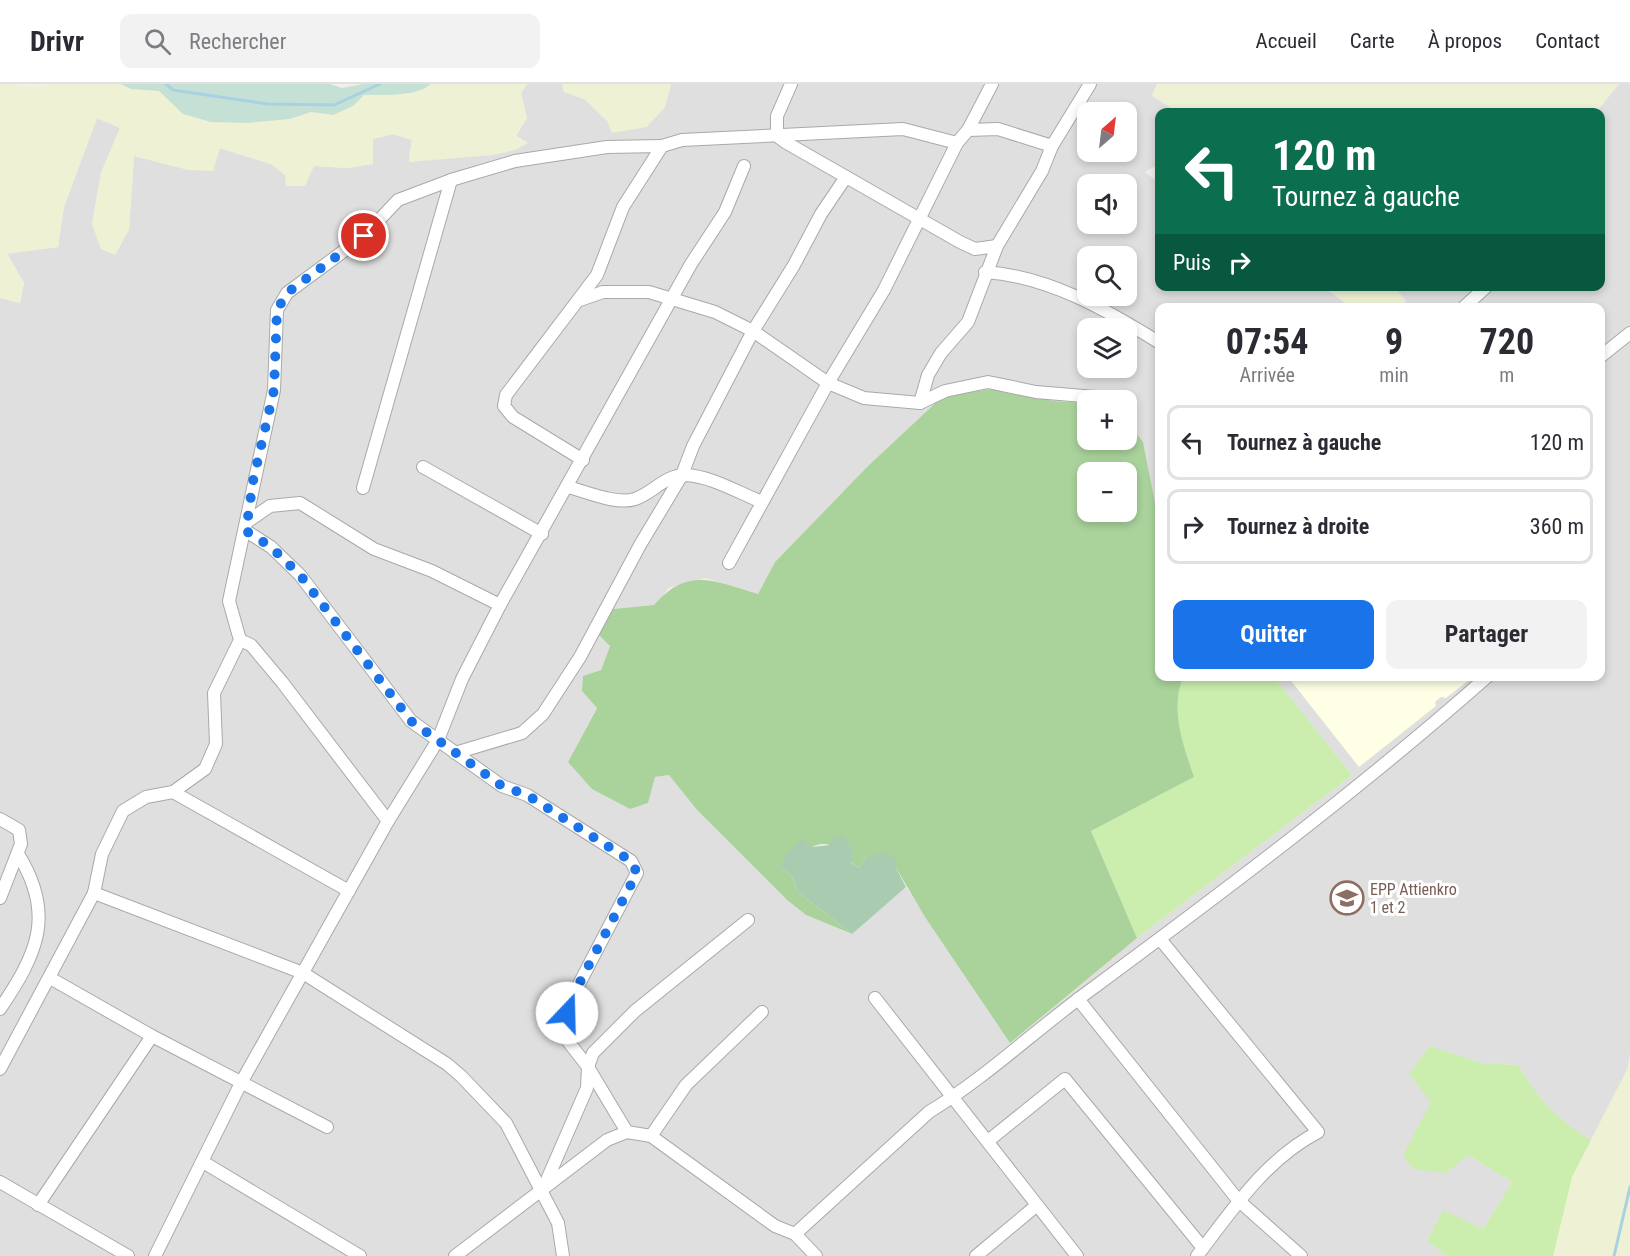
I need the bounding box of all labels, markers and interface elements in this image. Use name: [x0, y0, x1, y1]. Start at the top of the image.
search box: [120, 14, 540, 68]
text: Drivr: [30, 25, 84, 58]
icon: search: [141, 25, 174, 58]
text: Rechercher: [189, 29, 286, 54]
text: Accueil: [1256, 29, 1317, 53]
text: Carte: [1350, 29, 1395, 53]
text: À propos: [1428, 29, 1502, 53]
text: Contact: [1535, 29, 1600, 53]
north arrow: [1077, 102, 1137, 162]
map controls: [1077, 102, 1137, 522]
text: 120 m: [1272, 131, 1377, 180]
icon: left: [1173, 132, 1251, 210]
button: sound: [1077, 174, 1137, 234]
text: Tournez à gauche: [1272, 181, 1460, 213]
pin: [338, 210, 389, 261]
icon: arrive: [347, 219, 380, 252]
button: search: [1077, 246, 1137, 306]
icon: right: [1223, 246, 1256, 279]
text: Puis: [1173, 250, 1211, 275]
button: layers: [1077, 318, 1137, 378]
text: 07:54: [1226, 321, 1308, 363]
text: 9: [1385, 321, 1403, 363]
text: 720: [1480, 321, 1534, 363]
text: Arrivée: [1239, 363, 1295, 387]
text: min: [1379, 363, 1409, 387]
text: m: [1499, 363, 1514, 387]
button: +: [1077, 390, 1137, 450]
icon: left: [1176, 426, 1209, 459]
text: Tournez à gauche: [1227, 430, 1381, 455]
text: 120 m: [1530, 430, 1584, 455]
button: −: [1077, 462, 1137, 522]
icon: right: [1176, 510, 1209, 543]
text: Tournez à droite: [1227, 514, 1369, 539]
text: 360 m: [1530, 514, 1584, 539]
button: Quitter: [1173, 600, 1374, 669]
button: Partager: [1386, 600, 1587, 669]
school or university icon: EPP Attienkro 1 et 2: [1329, 880, 1365, 916]
place label: EPP Attienkro 1 et 2: [1370, 880, 1457, 917]
position arrow: [535, 981, 599, 1045]

